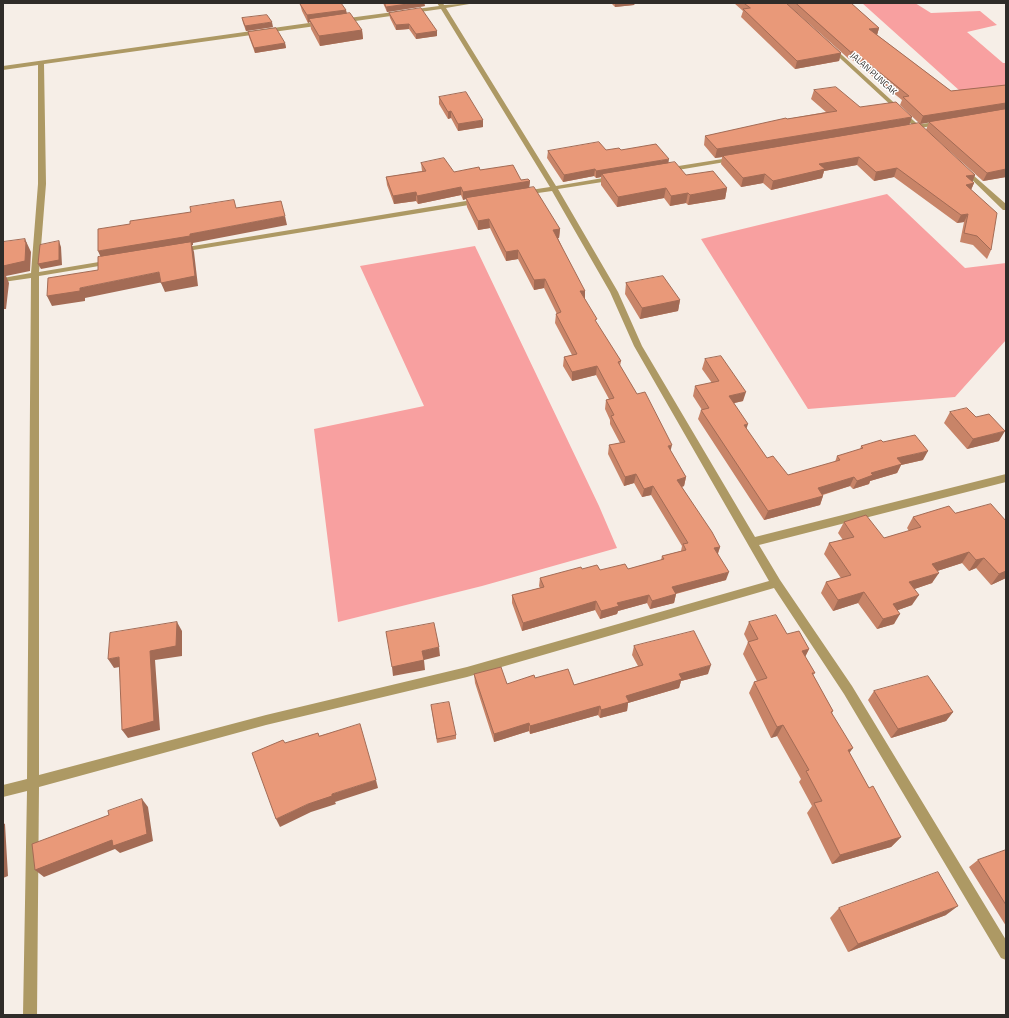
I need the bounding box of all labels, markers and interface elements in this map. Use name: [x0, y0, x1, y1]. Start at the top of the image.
street label: JALAN PUNCAK: [848, 50, 898, 98]

